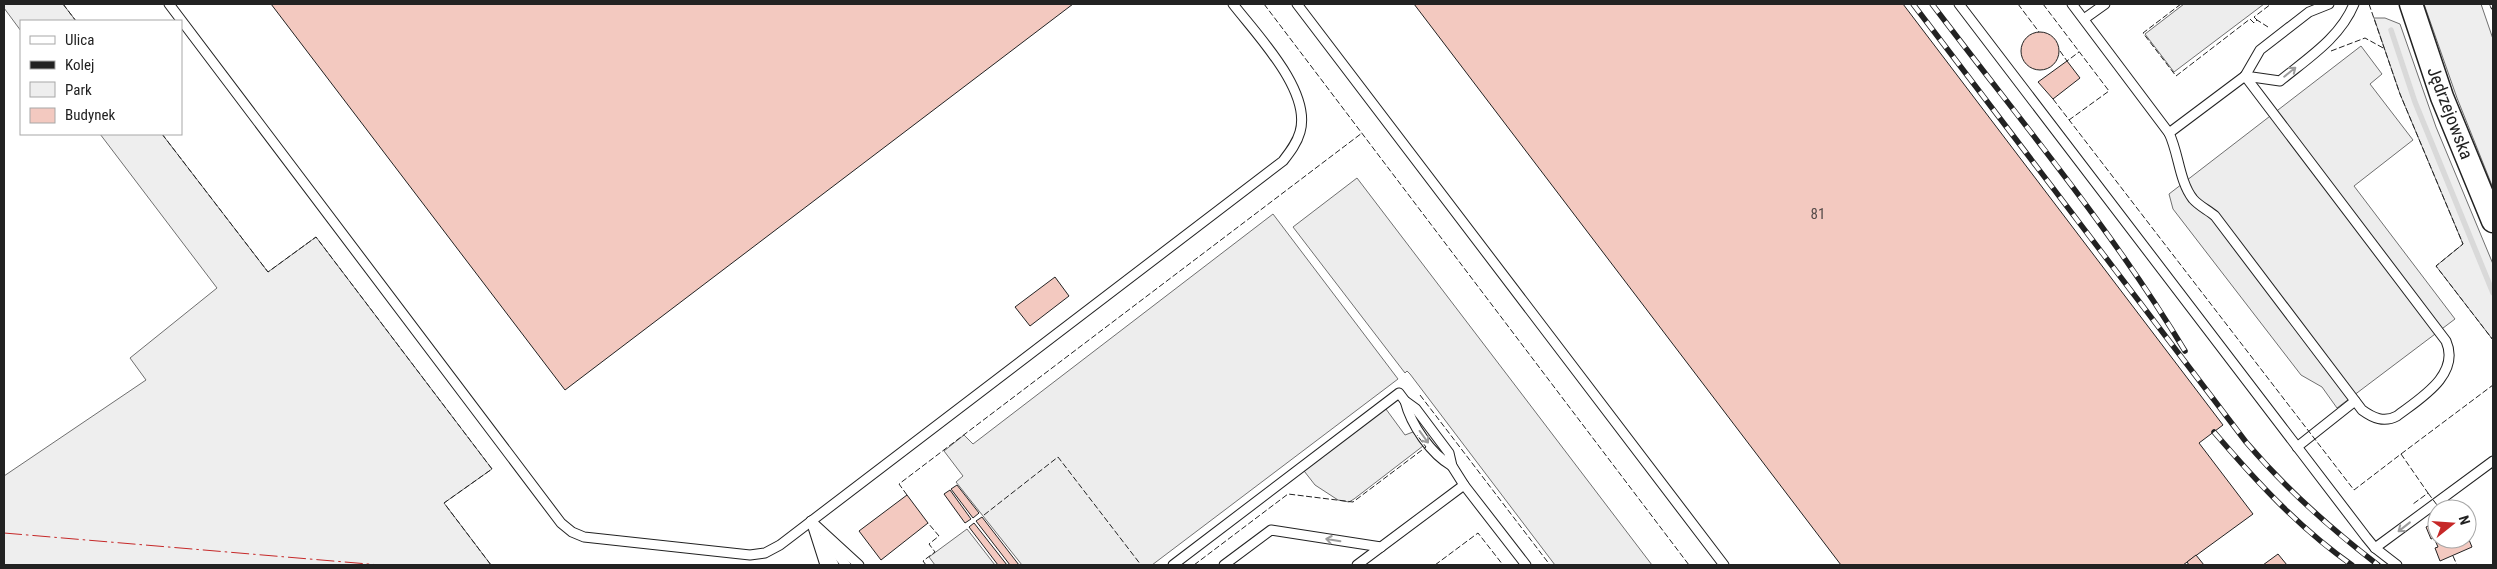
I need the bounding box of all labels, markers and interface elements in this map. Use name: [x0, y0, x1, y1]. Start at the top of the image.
legend: [20, 20, 182, 135]
text: Ulica: [65, 31, 94, 49]
text: Kolej: [65, 56, 94, 74]
street label: Jędrzejowska: [2423, 64, 2478, 162]
one-way arrow: [2283, 67, 2296, 78]
text: Park: [65, 81, 92, 99]
text: Budynek: [65, 106, 115, 124]
house number: 81: [1811, 205, 1825, 223]
one-way arrow: [1419, 430, 1429, 444]
north arrow: [2427, 499, 2477, 549]
text: N: [2456, 514, 2473, 527]
one-way arrow: [2398, 521, 2411, 532]
one-way arrow: [1325, 534, 1341, 544]

